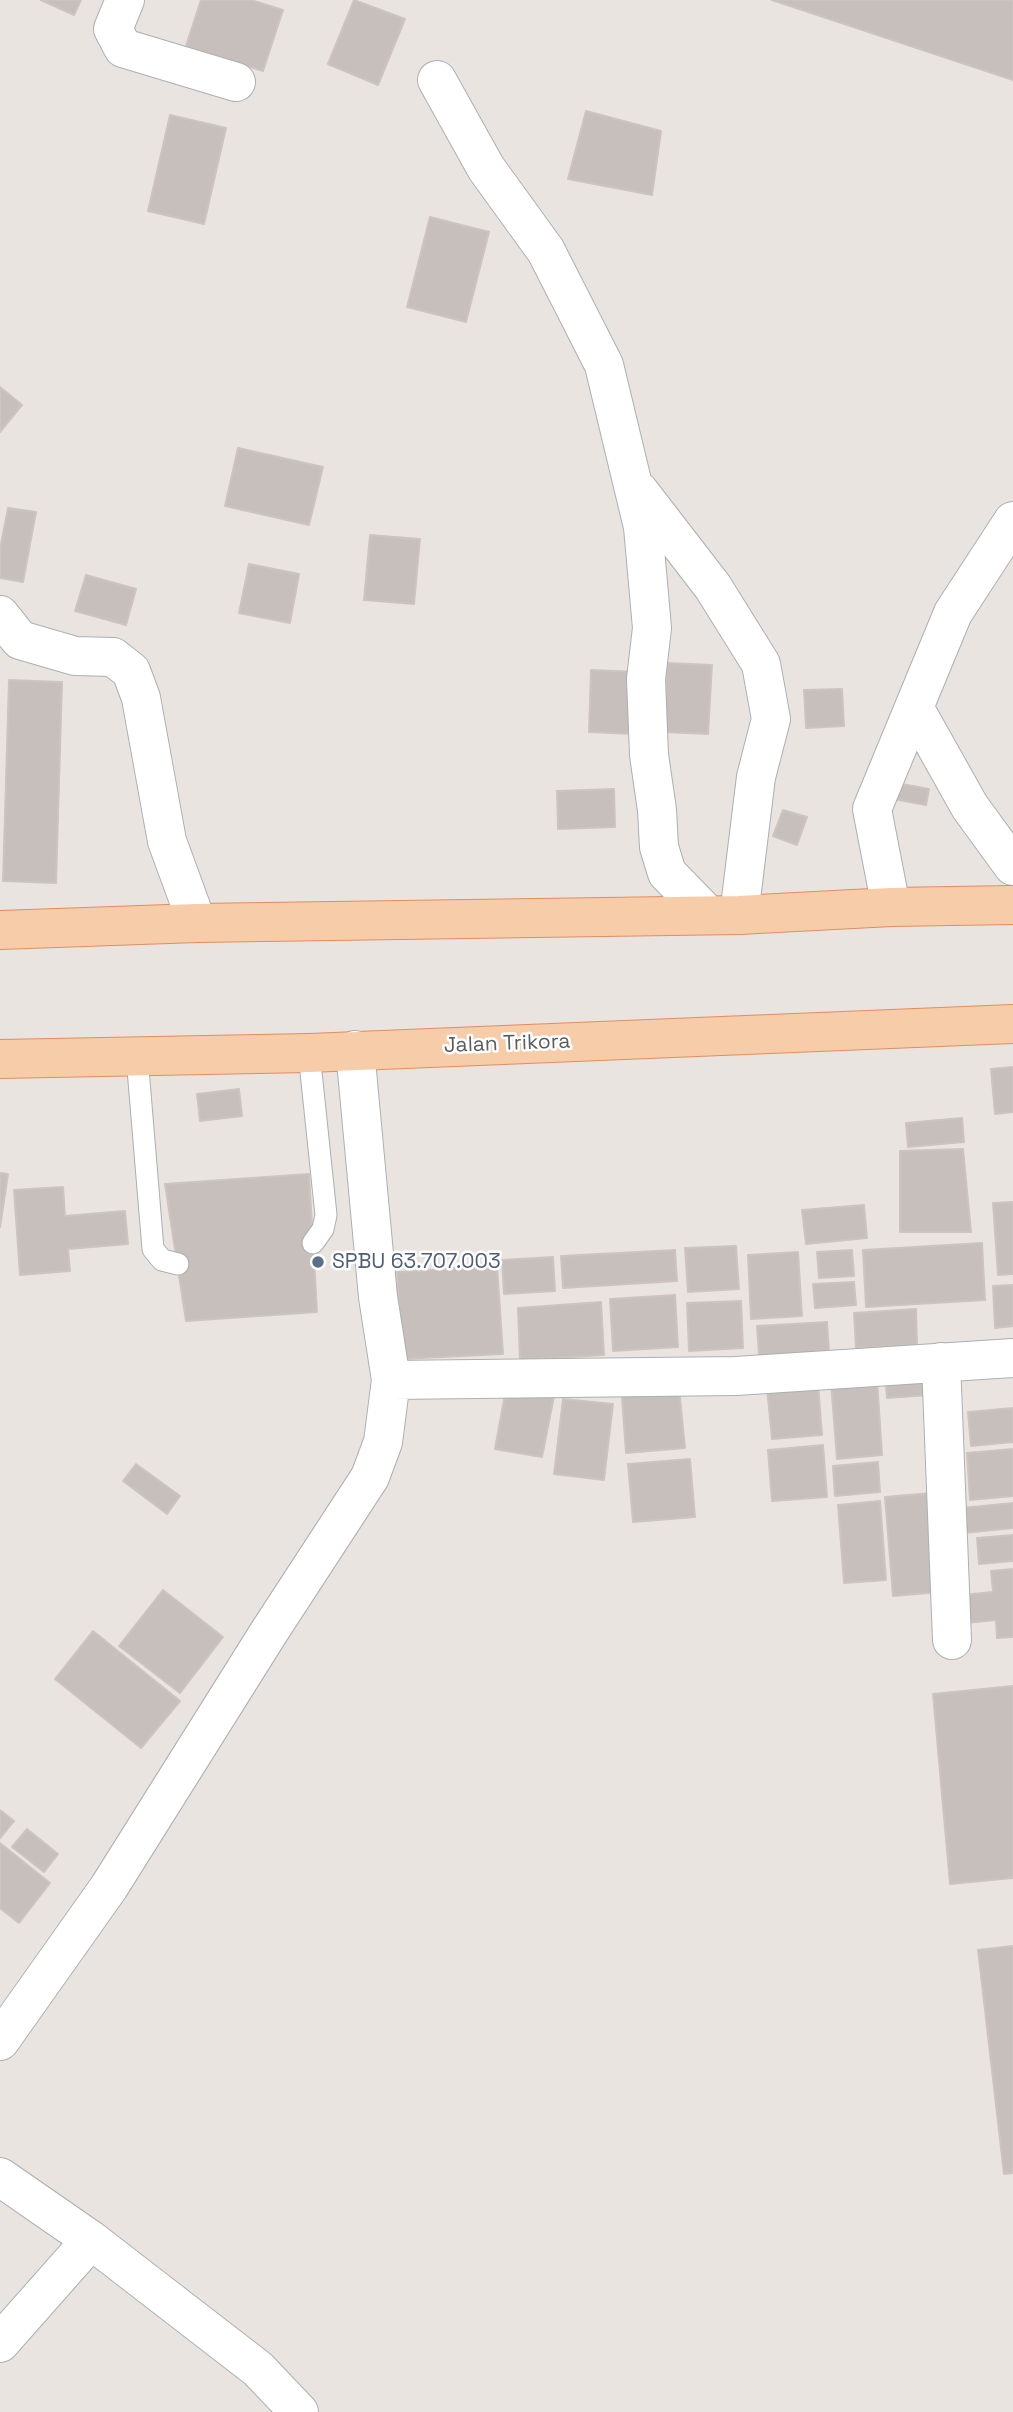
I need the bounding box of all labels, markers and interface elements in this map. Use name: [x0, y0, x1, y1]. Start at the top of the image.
street label: Jalan Trikora: [443, 1029, 571, 1059]
place label: SPBU 63.707.003: [332, 1249, 501, 1275]
marker: SPBU 63.707.003: [310, 1254, 326, 1270]

